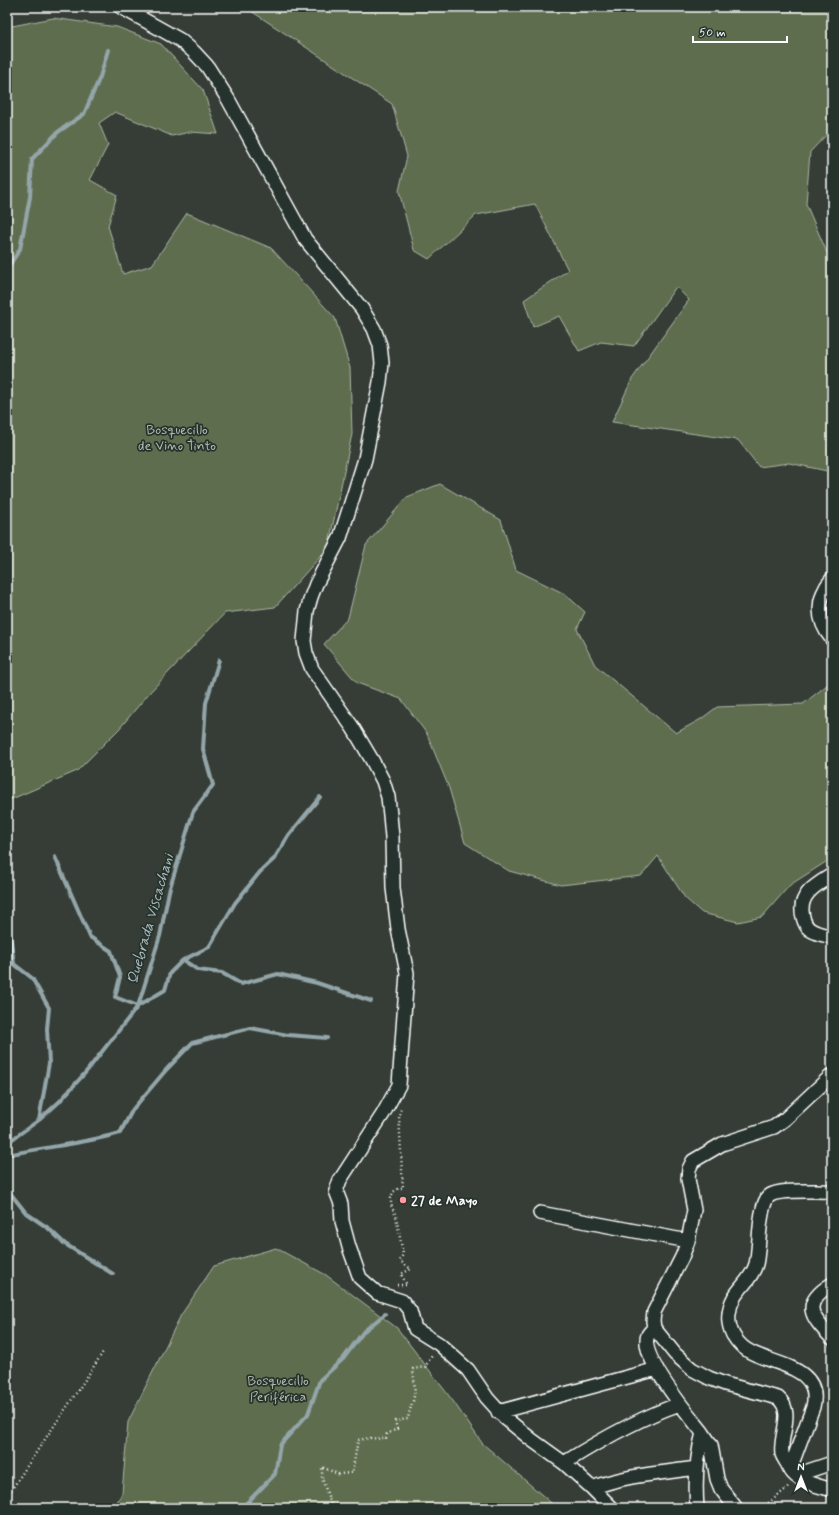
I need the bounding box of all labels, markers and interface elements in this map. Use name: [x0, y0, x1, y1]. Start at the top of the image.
scale bar: [693, 18, 787, 44]
text: 50 m: [699, 25, 726, 41]
park label: Bosquecillo de Vino Tinto: [138, 421, 216, 455]
water label: Quebrada Viscachani: [123, 850, 180, 987]
place label: 27 de Mayo: [411, 1192, 478, 1210]
marker: 27 de Mayo: [398, 1195, 408, 1205]
park label: Bosquecillo Periférica: [247, 1372, 309, 1406]
north arrow: [781, 1457, 821, 1497]
text: N: [797, 1461, 805, 1475]

